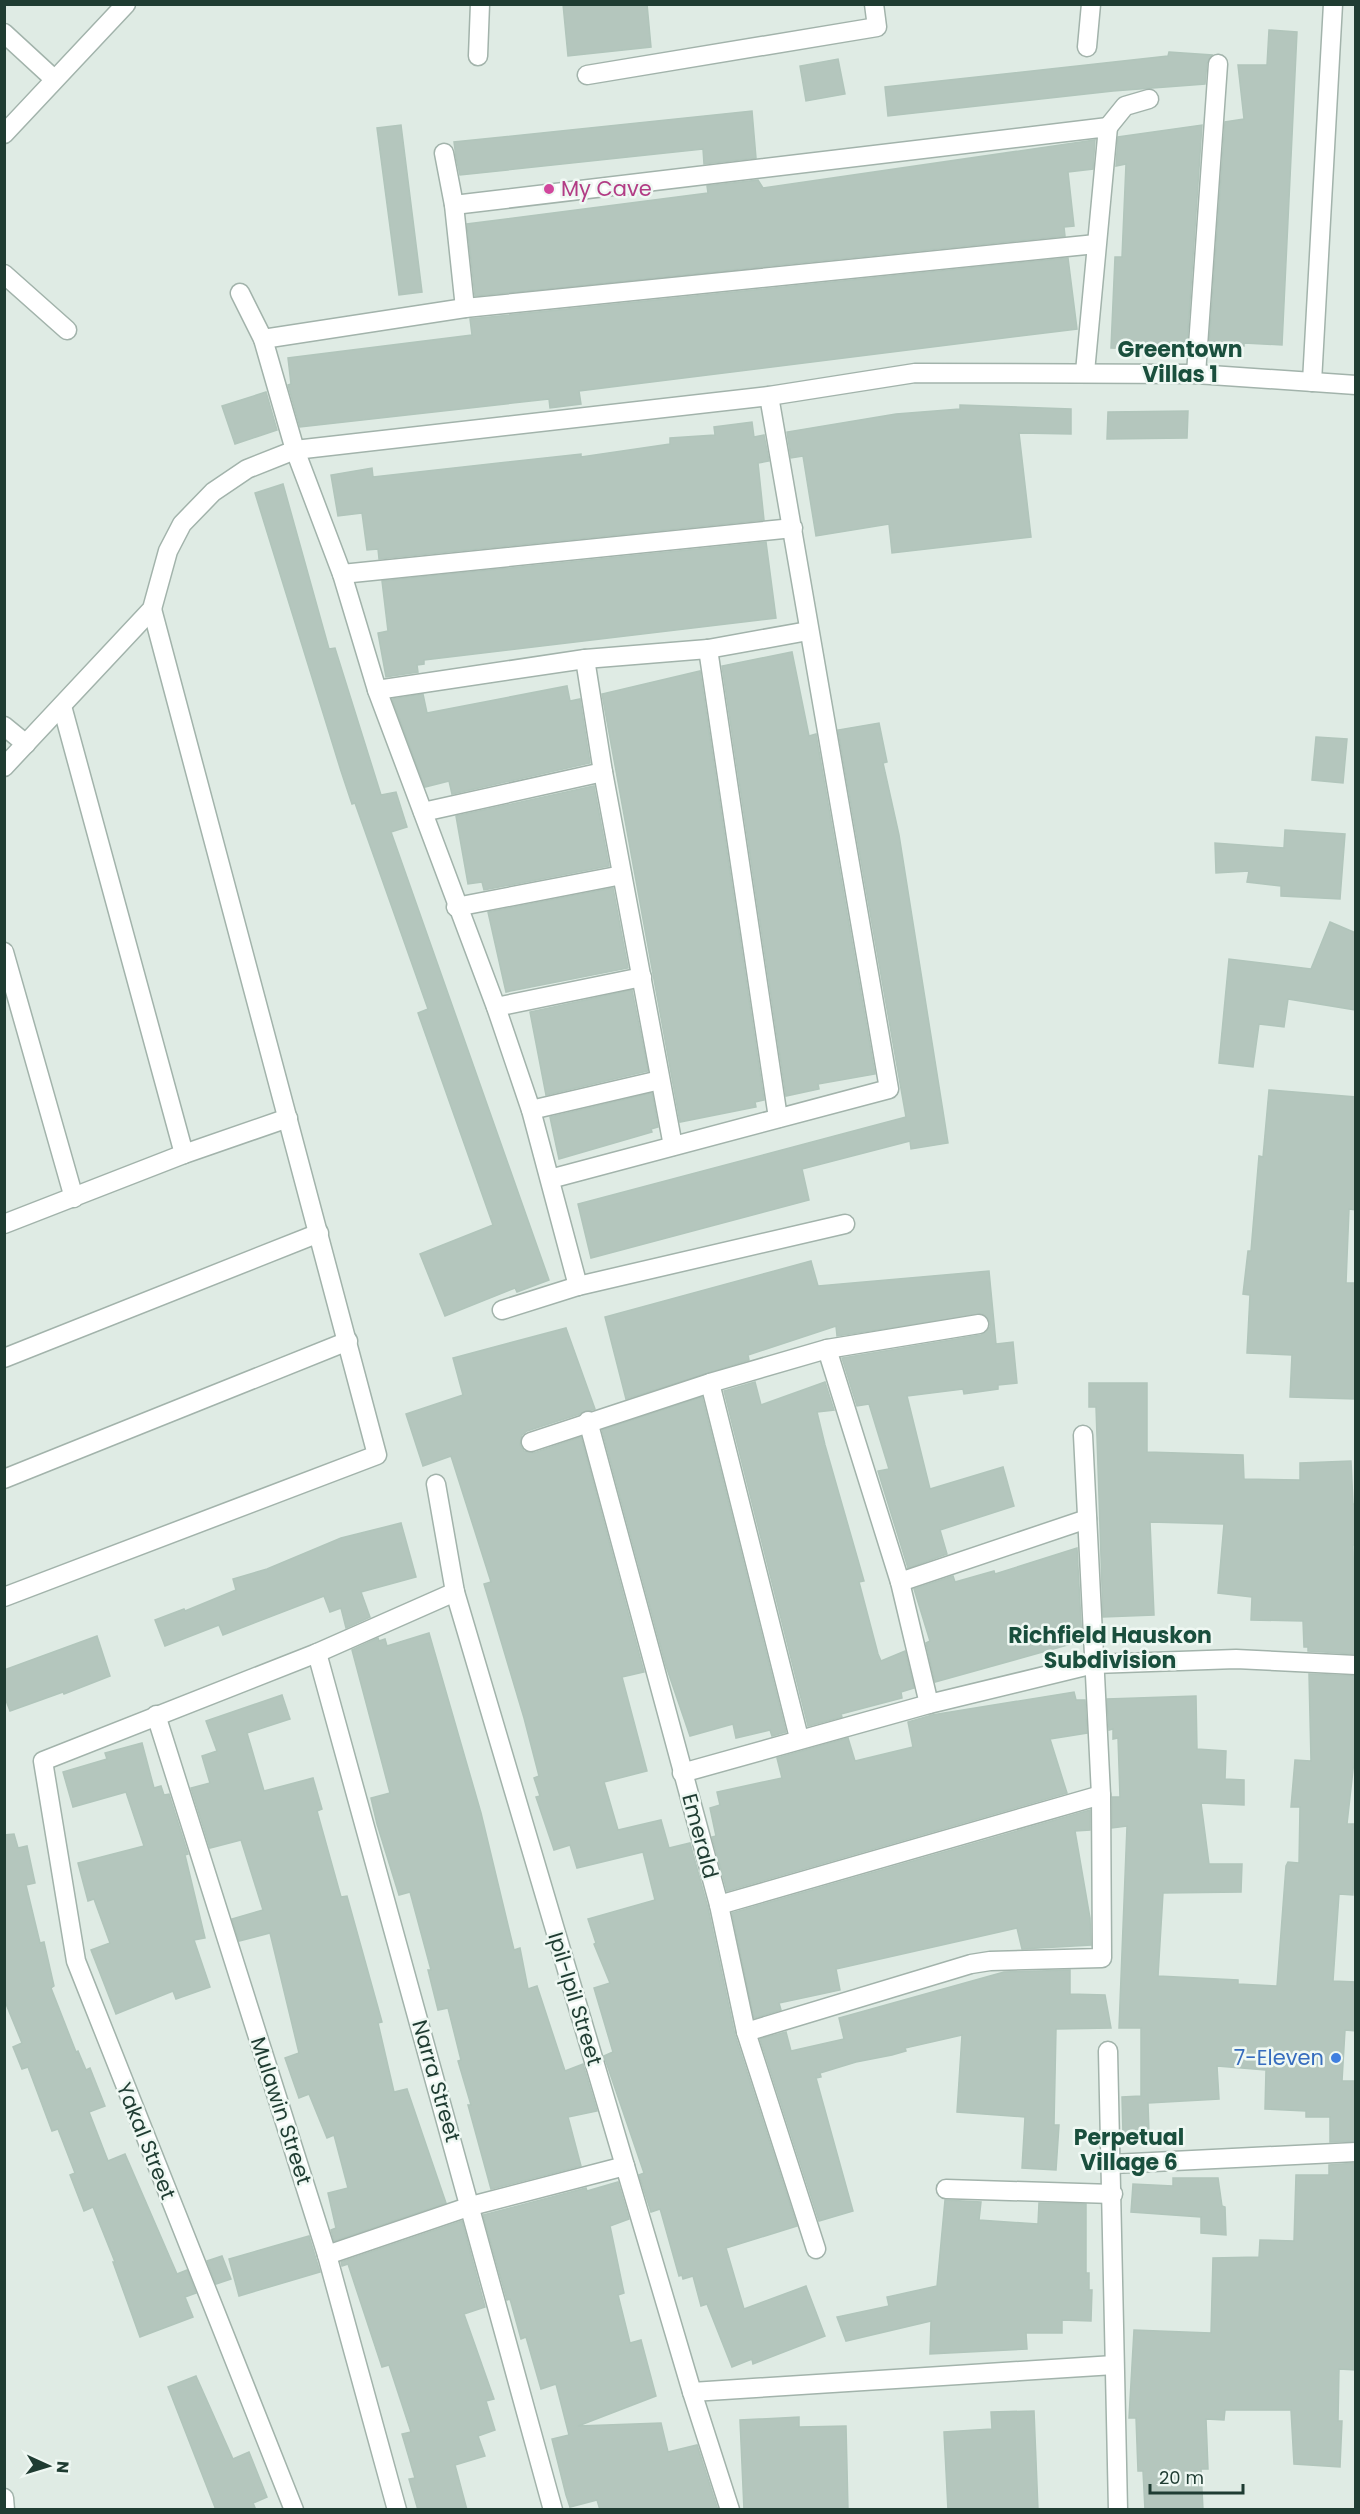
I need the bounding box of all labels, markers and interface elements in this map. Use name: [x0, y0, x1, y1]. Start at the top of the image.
place label: My Cave: [561, 174, 652, 203]
marker: My Cave: [542, 182, 556, 196]
district label: Greentown Villas 1: [1118, 334, 1242, 390]
district label: Richfield Hauskon Subdivision: [1008, 1620, 1212, 1676]
street label: Emerald: [675, 1790, 726, 1882]
street label: Ipil-Ipil Street: [541, 1929, 610, 2069]
street label: Narra Street: [405, 2016, 468, 2145]
street label: Mulawin Street: [244, 2033, 319, 2188]
place label: 7-Eleven: [1234, 2043, 1324, 2072]
marker: 7-Eleven: [1329, 2051, 1343, 2065]
street label: Yakal Street: [110, 2078, 183, 2204]
district label: Perpetual Village 6: [1074, 2122, 1184, 2178]
north arrow: [18, 2436, 78, 2496]
scale bar: [1150, 2457, 1243, 2495]
text: N: [51, 2460, 74, 2474]
text: 20 m: [1159, 2465, 1204, 2490]

